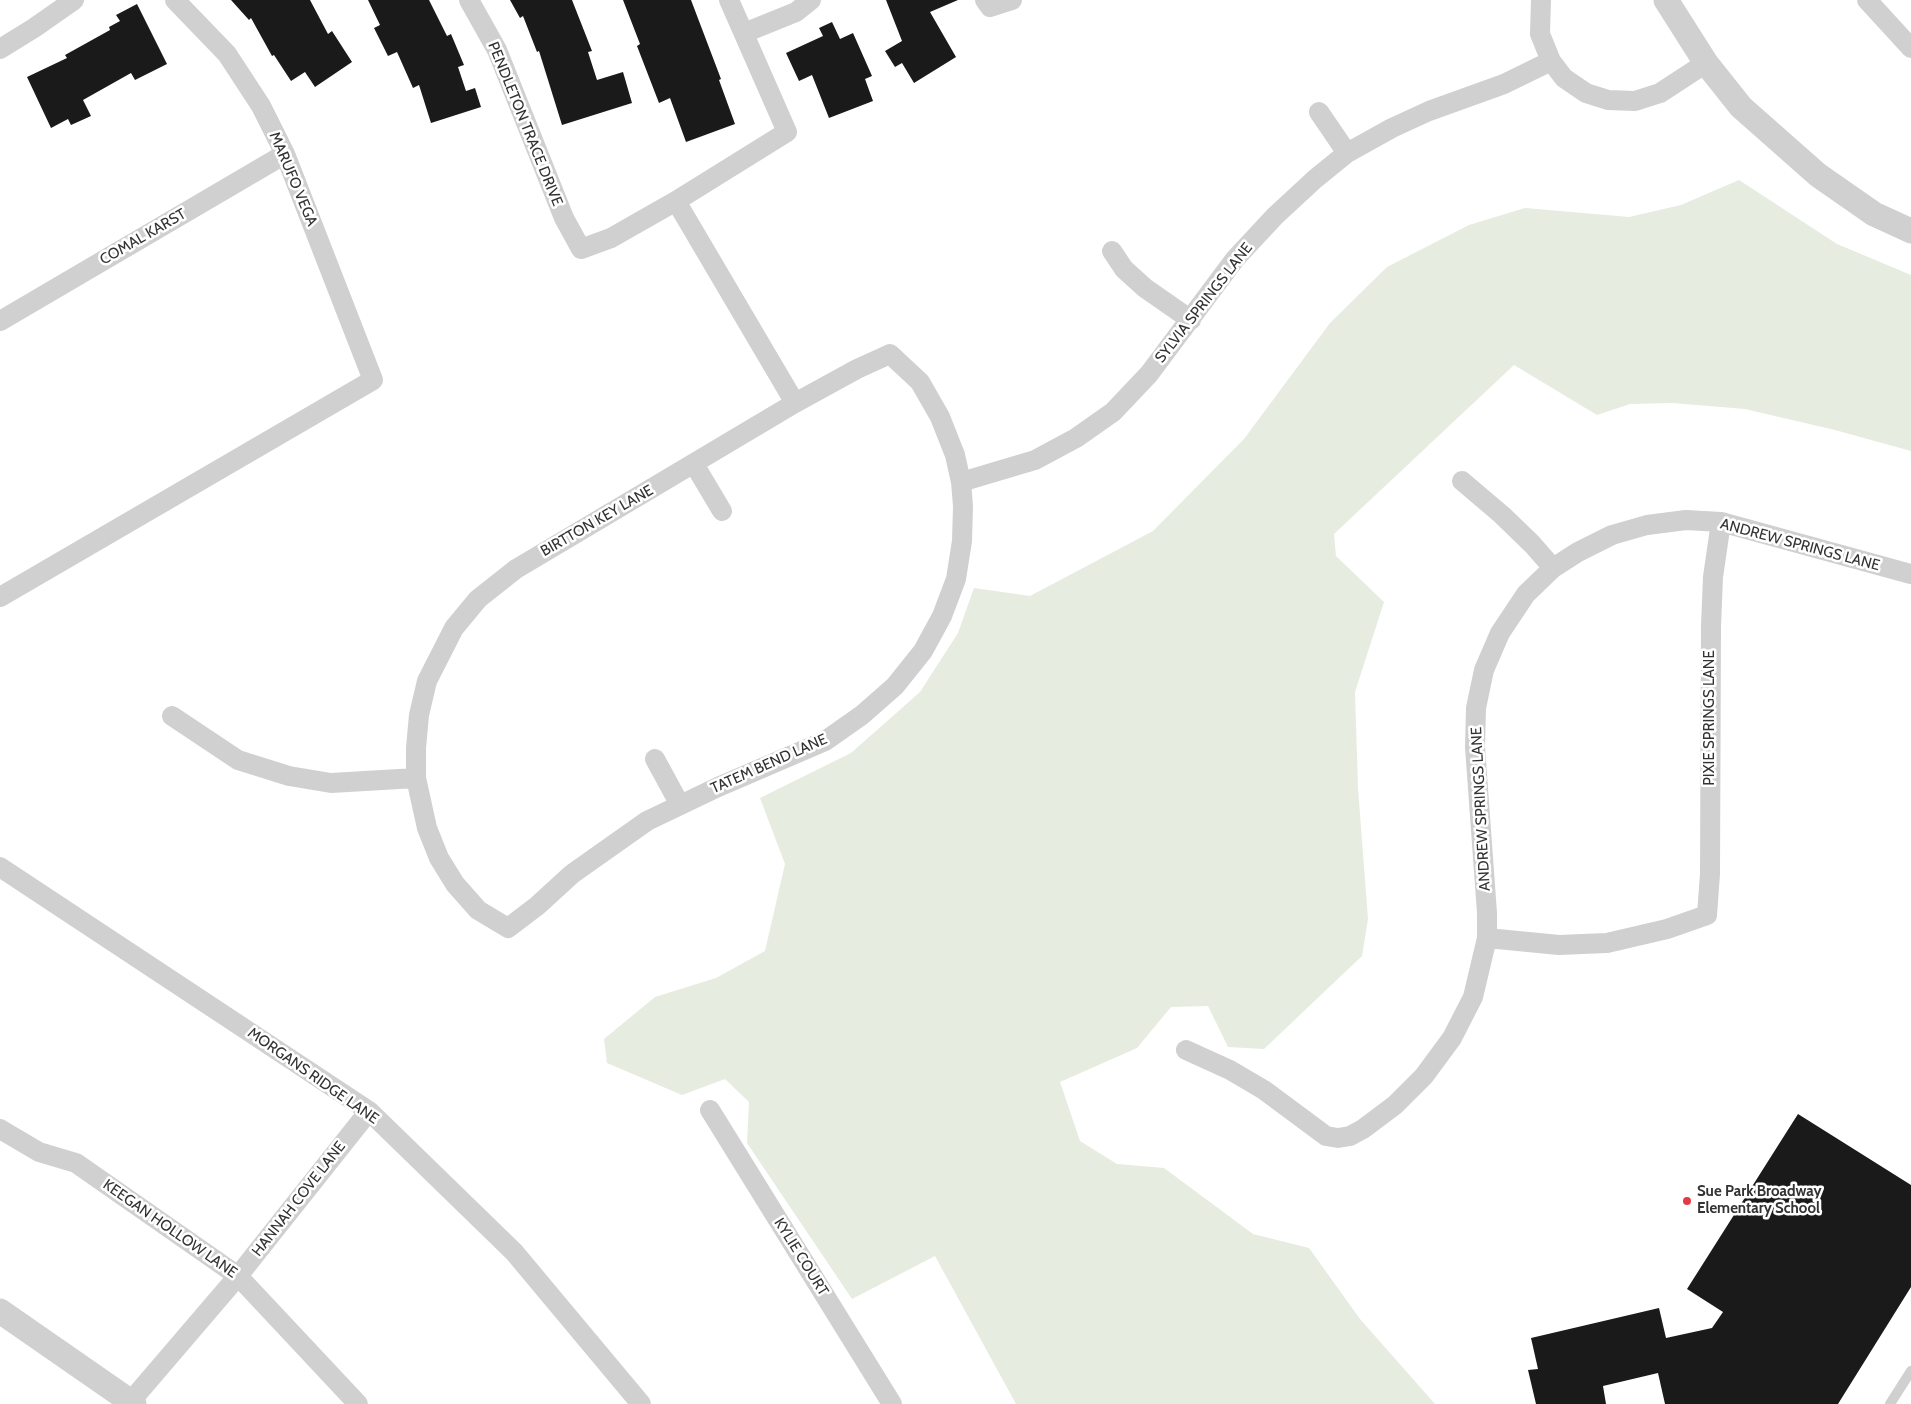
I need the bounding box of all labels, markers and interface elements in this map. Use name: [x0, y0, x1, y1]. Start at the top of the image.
street label: PENDLETON TRACE DRIVE: [484, 39, 566, 209]
street label: MARUFO VEGA: [265, 129, 321, 229]
street label: COMAL KARST: [97, 205, 189, 269]
street label: SYLVIA SPRINGS LANE: [1152, 239, 1256, 367]
street label: BIRTTON KEY LANE: [537, 481, 657, 561]
street label: ANDREW SPRINGS LANE: [1718, 515, 1882, 575]
street label: PIXIE SPRINGS LANE: [1701, 650, 1719, 786]
street label: ANDREW SPRINGS LANE: [1468, 727, 1494, 891]
street label: TATEM BEND LANE: [708, 730, 830, 798]
street label: MORGANS RIDGE LANE: [244, 1024, 382, 1128]
street label: HANNAH COVE LANE: [248, 1138, 350, 1260]
street label: KEEGAN HOLLOW LANE: [99, 1176, 241, 1282]
place label: Sue Park Broadway Elementary School: [1697, 1183, 1822, 1218]
marker: Sue Park Broadway Elementary School: [1681, 1195, 1693, 1207]
street label: KYLIE COURT: [770, 1215, 832, 1299]

